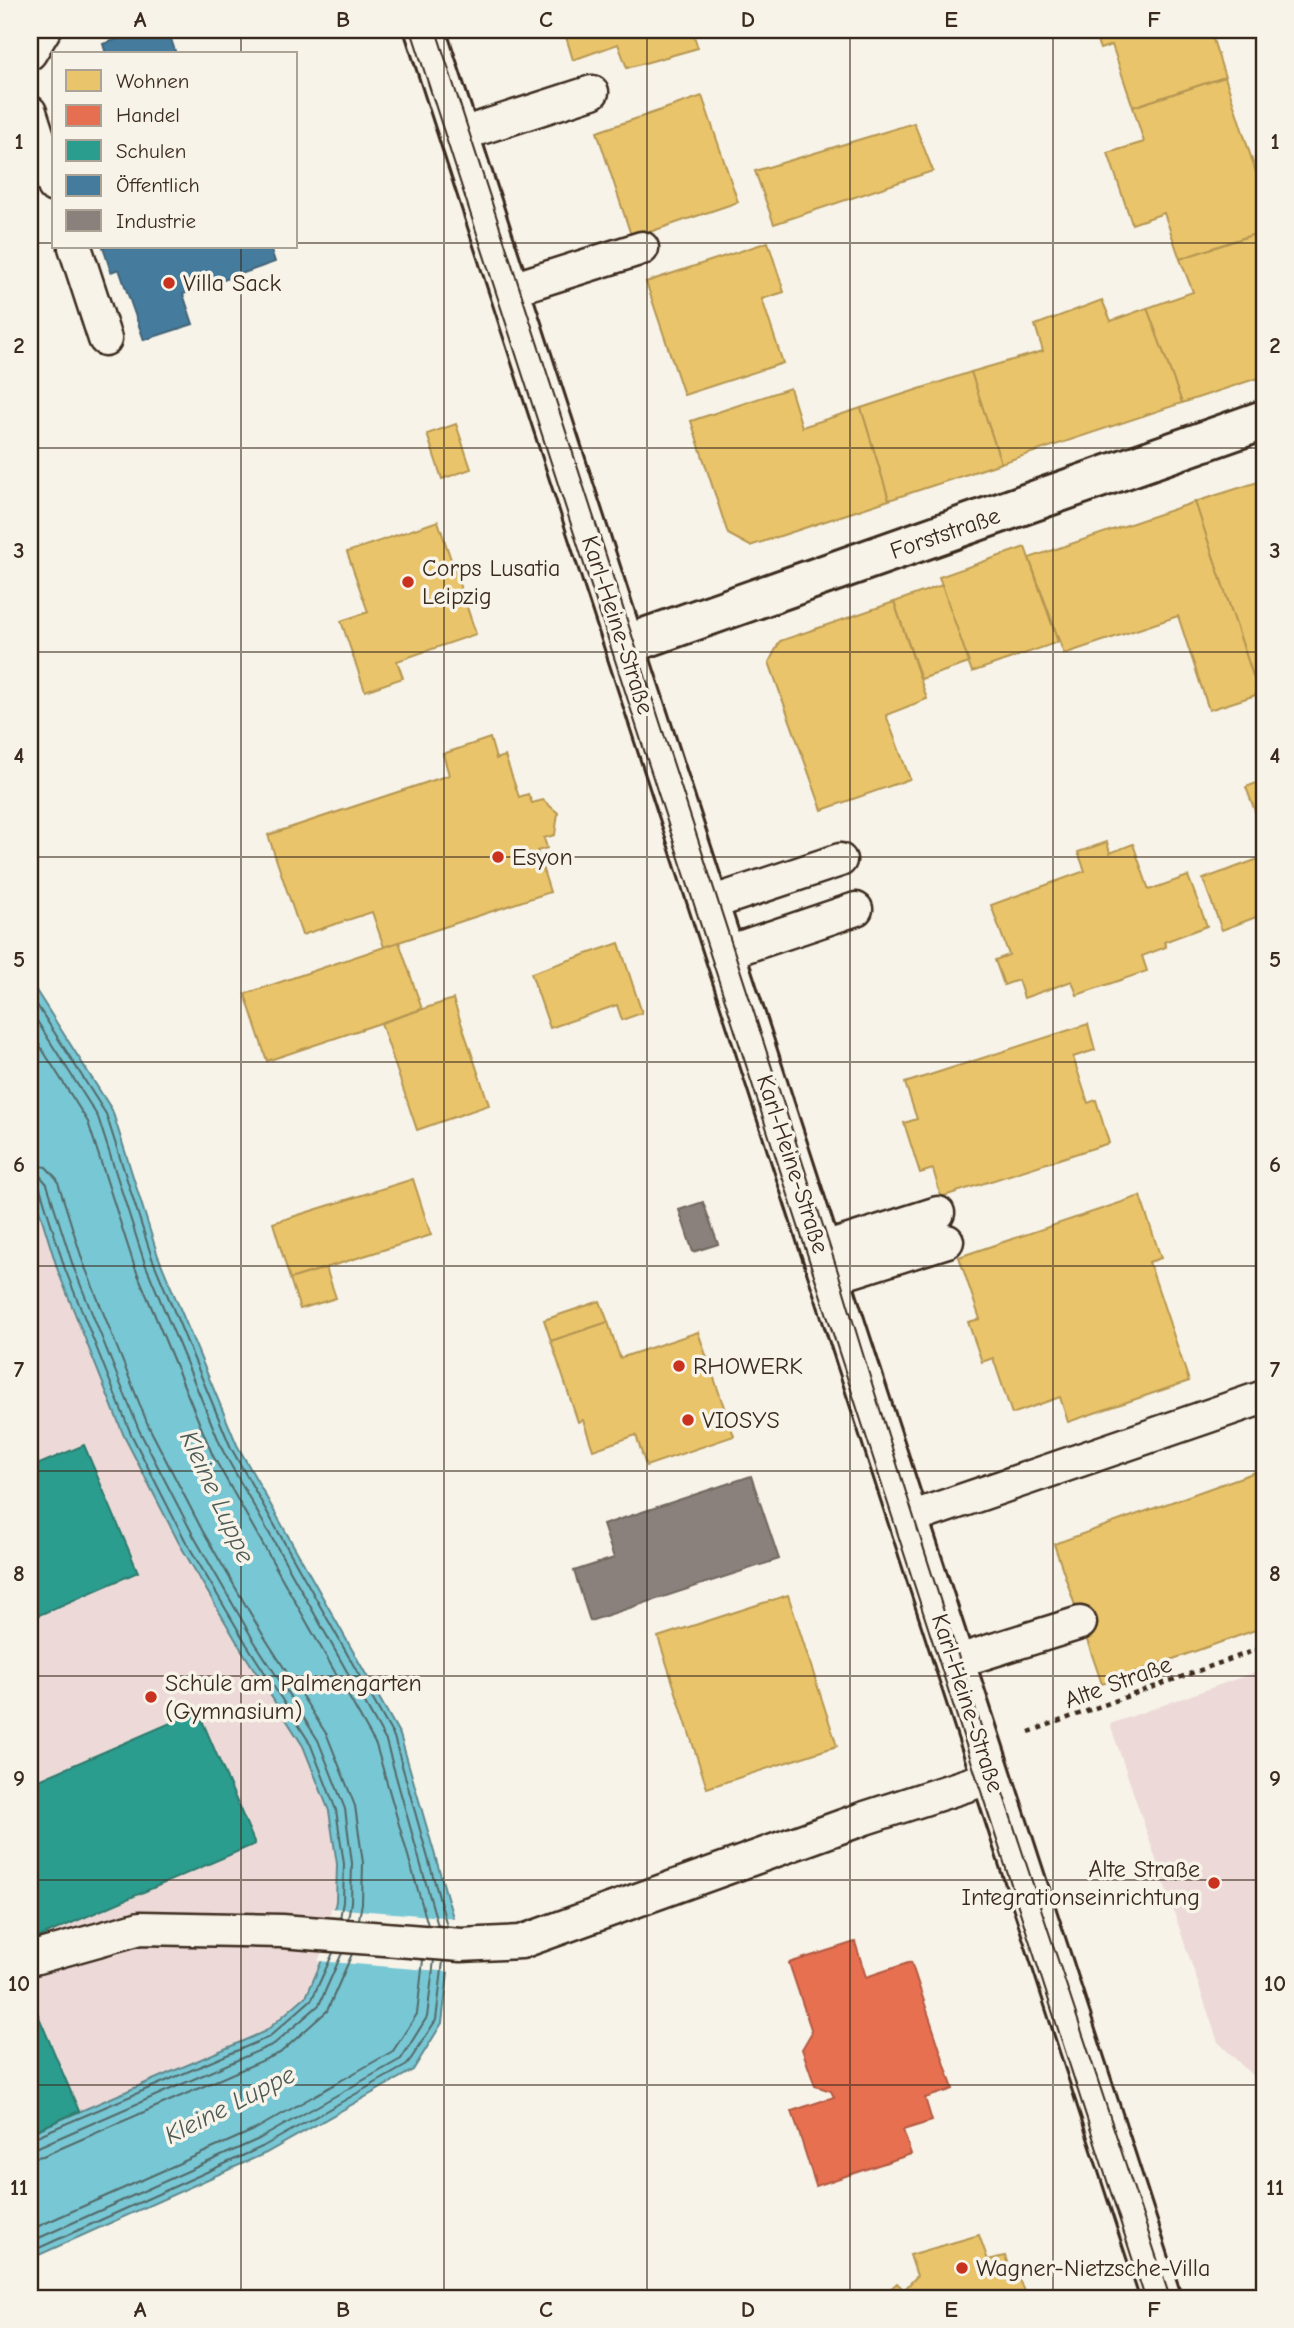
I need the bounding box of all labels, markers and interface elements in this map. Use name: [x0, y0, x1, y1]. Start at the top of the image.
text: A: [134, 6, 147, 33]
text: B: [336, 6, 350, 33]
text: C: [539, 6, 553, 33]
text: D: [741, 6, 755, 33]
text: E: [944, 6, 958, 33]
text: F: [1147, 6, 1161, 33]
legend: [52, 52, 298, 248]
text: Wohnen: [116, 69, 189, 93]
text: Handel: [116, 103, 180, 127]
text: 1: [14, 128, 24, 155]
text: 1: [1270, 128, 1280, 155]
text: Schulen: [116, 139, 186, 163]
text: Öffentlich: [116, 173, 200, 197]
text: Industrie: [116, 209, 196, 233]
place label: Villa Sack: [183, 269, 281, 297]
marker: Villa Sack: [161, 275, 177, 291]
text: 2: [13, 332, 25, 359]
text: 2: [1269, 332, 1281, 359]
street label: Forststraße: [886, 501, 1004, 565]
street label: Karl-Heine-Straße: [576, 532, 660, 718]
text: 3: [13, 537, 25, 564]
text: 3: [1269, 537, 1281, 564]
place label: Corps Lusatia Leipzig: [422, 554, 561, 610]
marker: Corps Lusatia Leipzig: [400, 574, 416, 590]
text: 4: [14, 742, 25, 769]
text: 4: [1270, 742, 1281, 769]
place label: Esyon: [512, 843, 573, 871]
marker: Esyon: [490, 849, 506, 865]
text: 5: [13, 946, 25, 973]
text: 5: [1269, 946, 1281, 973]
street label: Karl-Heine-Straße: [751, 1071, 835, 1257]
text: 6: [13, 1151, 25, 1178]
text: 6: [1269, 1151, 1281, 1178]
place label: RHOWERK: [693, 1352, 803, 1380]
text: 7: [14, 1356, 25, 1383]
text: 7: [1270, 1356, 1281, 1383]
marker: RHOWERK: [671, 1358, 687, 1374]
place label: VIOSYS: [702, 1406, 780, 1434]
marker: VIOSYS: [680, 1412, 696, 1428]
water label: Kleine Luppe: [173, 1426, 261, 1568]
text: 8: [13, 1560, 25, 1587]
text: 8: [1269, 1560, 1281, 1587]
street label: Karl-Heine-Straße: [926, 1610, 1010, 1796]
street label: Alte Straße: [1061, 1650, 1175, 1714]
place label: Schule am Palmengarten (Gymnasium): [165, 1669, 422, 1725]
marker: Schule am Palmengarten (Gymnasium): [143, 1689, 159, 1705]
text: 9: [13, 1765, 25, 1792]
text: 9: [1269, 1765, 1281, 1792]
place label: Alte Straße Integrationseinrichtung: [961, 1855, 1200, 1911]
marker: Alte Straße Integrationseinrichtung: [1206, 1875, 1222, 1891]
text: 10: [8, 1970, 30, 1997]
text: 10: [1264, 1970, 1286, 1997]
water label: Kleine Luppe: [160, 2059, 300, 2151]
text: 11: [10, 2174, 28, 2201]
text: 11: [1266, 2174, 1284, 2201]
place label: Wagner-Nietzsche-Villa: [976, 2254, 1210, 2282]
marker: Wagner-Nietzsche-Villa: [954, 2260, 970, 2276]
text: A: [134, 2296, 147, 2323]
text: B: [336, 2296, 350, 2323]
text: C: [539, 2296, 553, 2323]
text: D: [741, 2296, 755, 2323]
text: E: [944, 2296, 958, 2323]
text: F: [1147, 2296, 1161, 2323]

